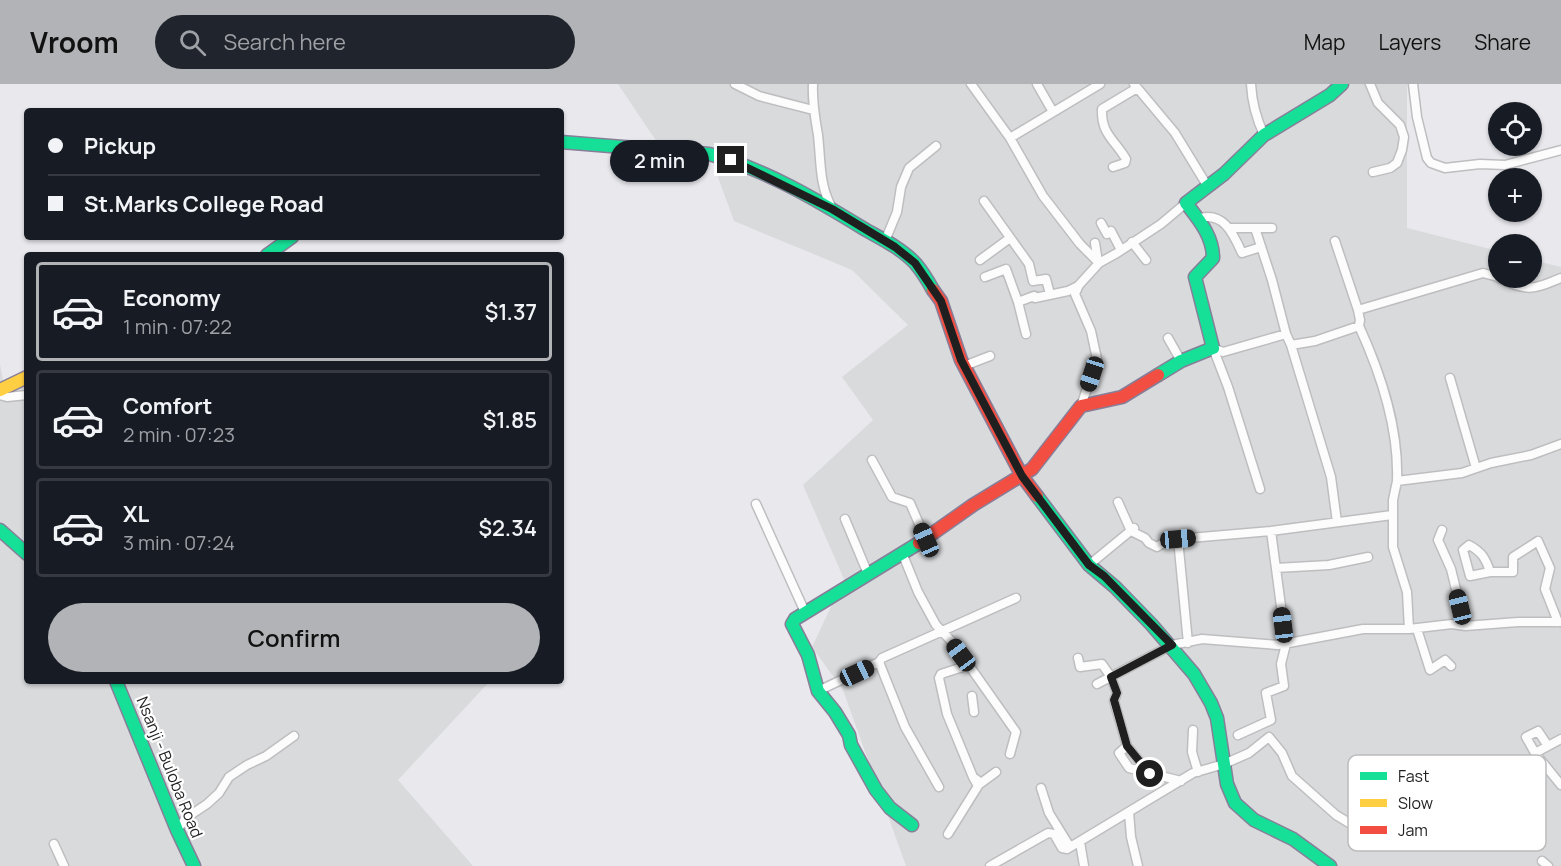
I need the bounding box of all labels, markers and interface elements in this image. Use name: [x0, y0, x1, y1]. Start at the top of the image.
search box: [155, 15, 575, 69]
text: Vroom: [30, 23, 119, 61]
icon: search: [176, 26, 209, 59]
text: Search here: [224, 27, 346, 57]
text: Map: [1304, 28, 1345, 56]
text: Layers: [1378, 28, 1441, 56]
text: Share: [1474, 28, 1531, 56]
map controls: [1488, 102, 1542, 288]
button: locate: [1488, 102, 1542, 156]
text: Pickup: [84, 131, 156, 161]
callout: 2 min: [611, 139, 710, 181]
route end: [717, 146, 744, 173]
text: 2 min: [634, 147, 685, 174]
button: +: [1488, 168, 1542, 222]
text: St.Marks College Road: [84, 189, 324, 219]
button: −: [1488, 234, 1542, 288]
text: Economy: [123, 283, 221, 313]
icon: car: [51, 285, 105, 339]
text: $1.37: [485, 297, 537, 327]
text: 1 min · 07:22: [123, 313, 232, 340]
car: [1078, 354, 1106, 394]
text: Comfort: [123, 391, 212, 421]
icon: car: [51, 393, 105, 447]
text: $1.85: [483, 405, 537, 435]
text: 2 min · 07:23: [123, 421, 235, 448]
text: XL: [123, 499, 149, 529]
icon: car: [51, 501, 105, 555]
text: $2.34: [478, 513, 537, 543]
car: [910, 520, 942, 560]
car: [1159, 528, 1197, 550]
text: 3 min · 07:24: [123, 529, 235, 556]
car: [1447, 587, 1473, 627]
button: Confirm: [48, 603, 540, 672]
car: [1272, 606, 1294, 644]
car: [943, 635, 979, 675]
car: [837, 657, 877, 689]
street label: Nsanji - Buloba Road: [132, 693, 208, 841]
legend: [1348, 755, 1546, 851]
route start: [1136, 760, 1163, 787]
text: Fast: [1398, 765, 1429, 787]
text: Slow: [1398, 792, 1433, 814]
text: Jam: [1398, 819, 1428, 841]

